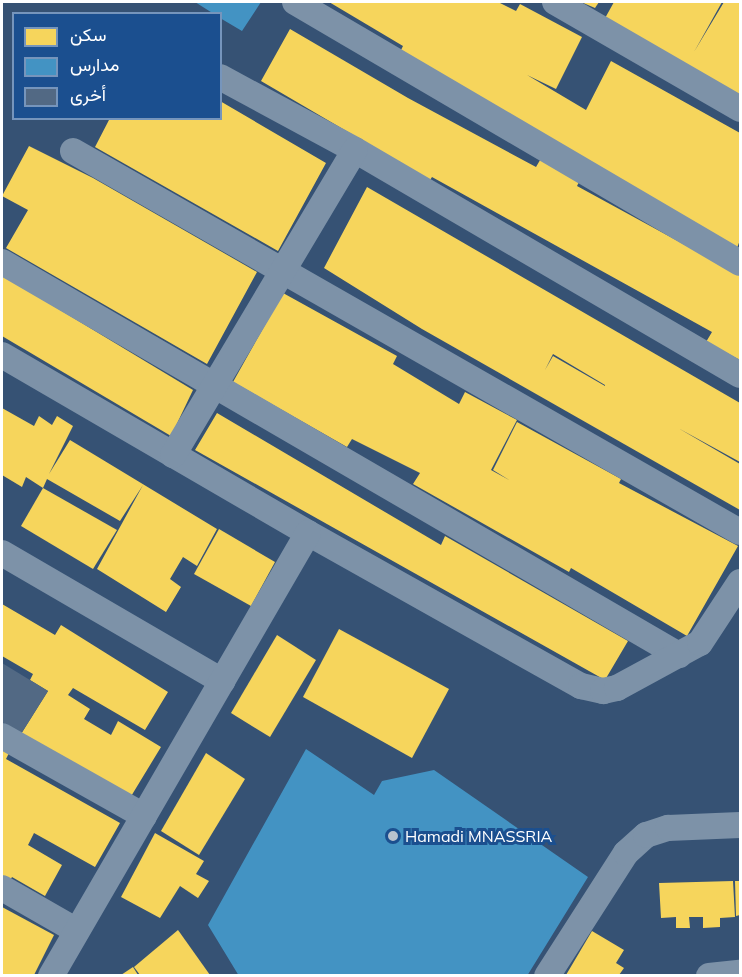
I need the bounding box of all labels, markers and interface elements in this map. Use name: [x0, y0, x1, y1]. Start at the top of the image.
legend: [12, 12, 222, 120]
text: سكن: [70, 23, 106, 46]
text: مدارس: [70, 53, 119, 76]
text: أخرى: [70, 83, 106, 106]
place label: Hamadi MNASSRIA: [405, 826, 552, 846]
marker: Hamadi MNASSRIA: [386, 829, 400, 843]

